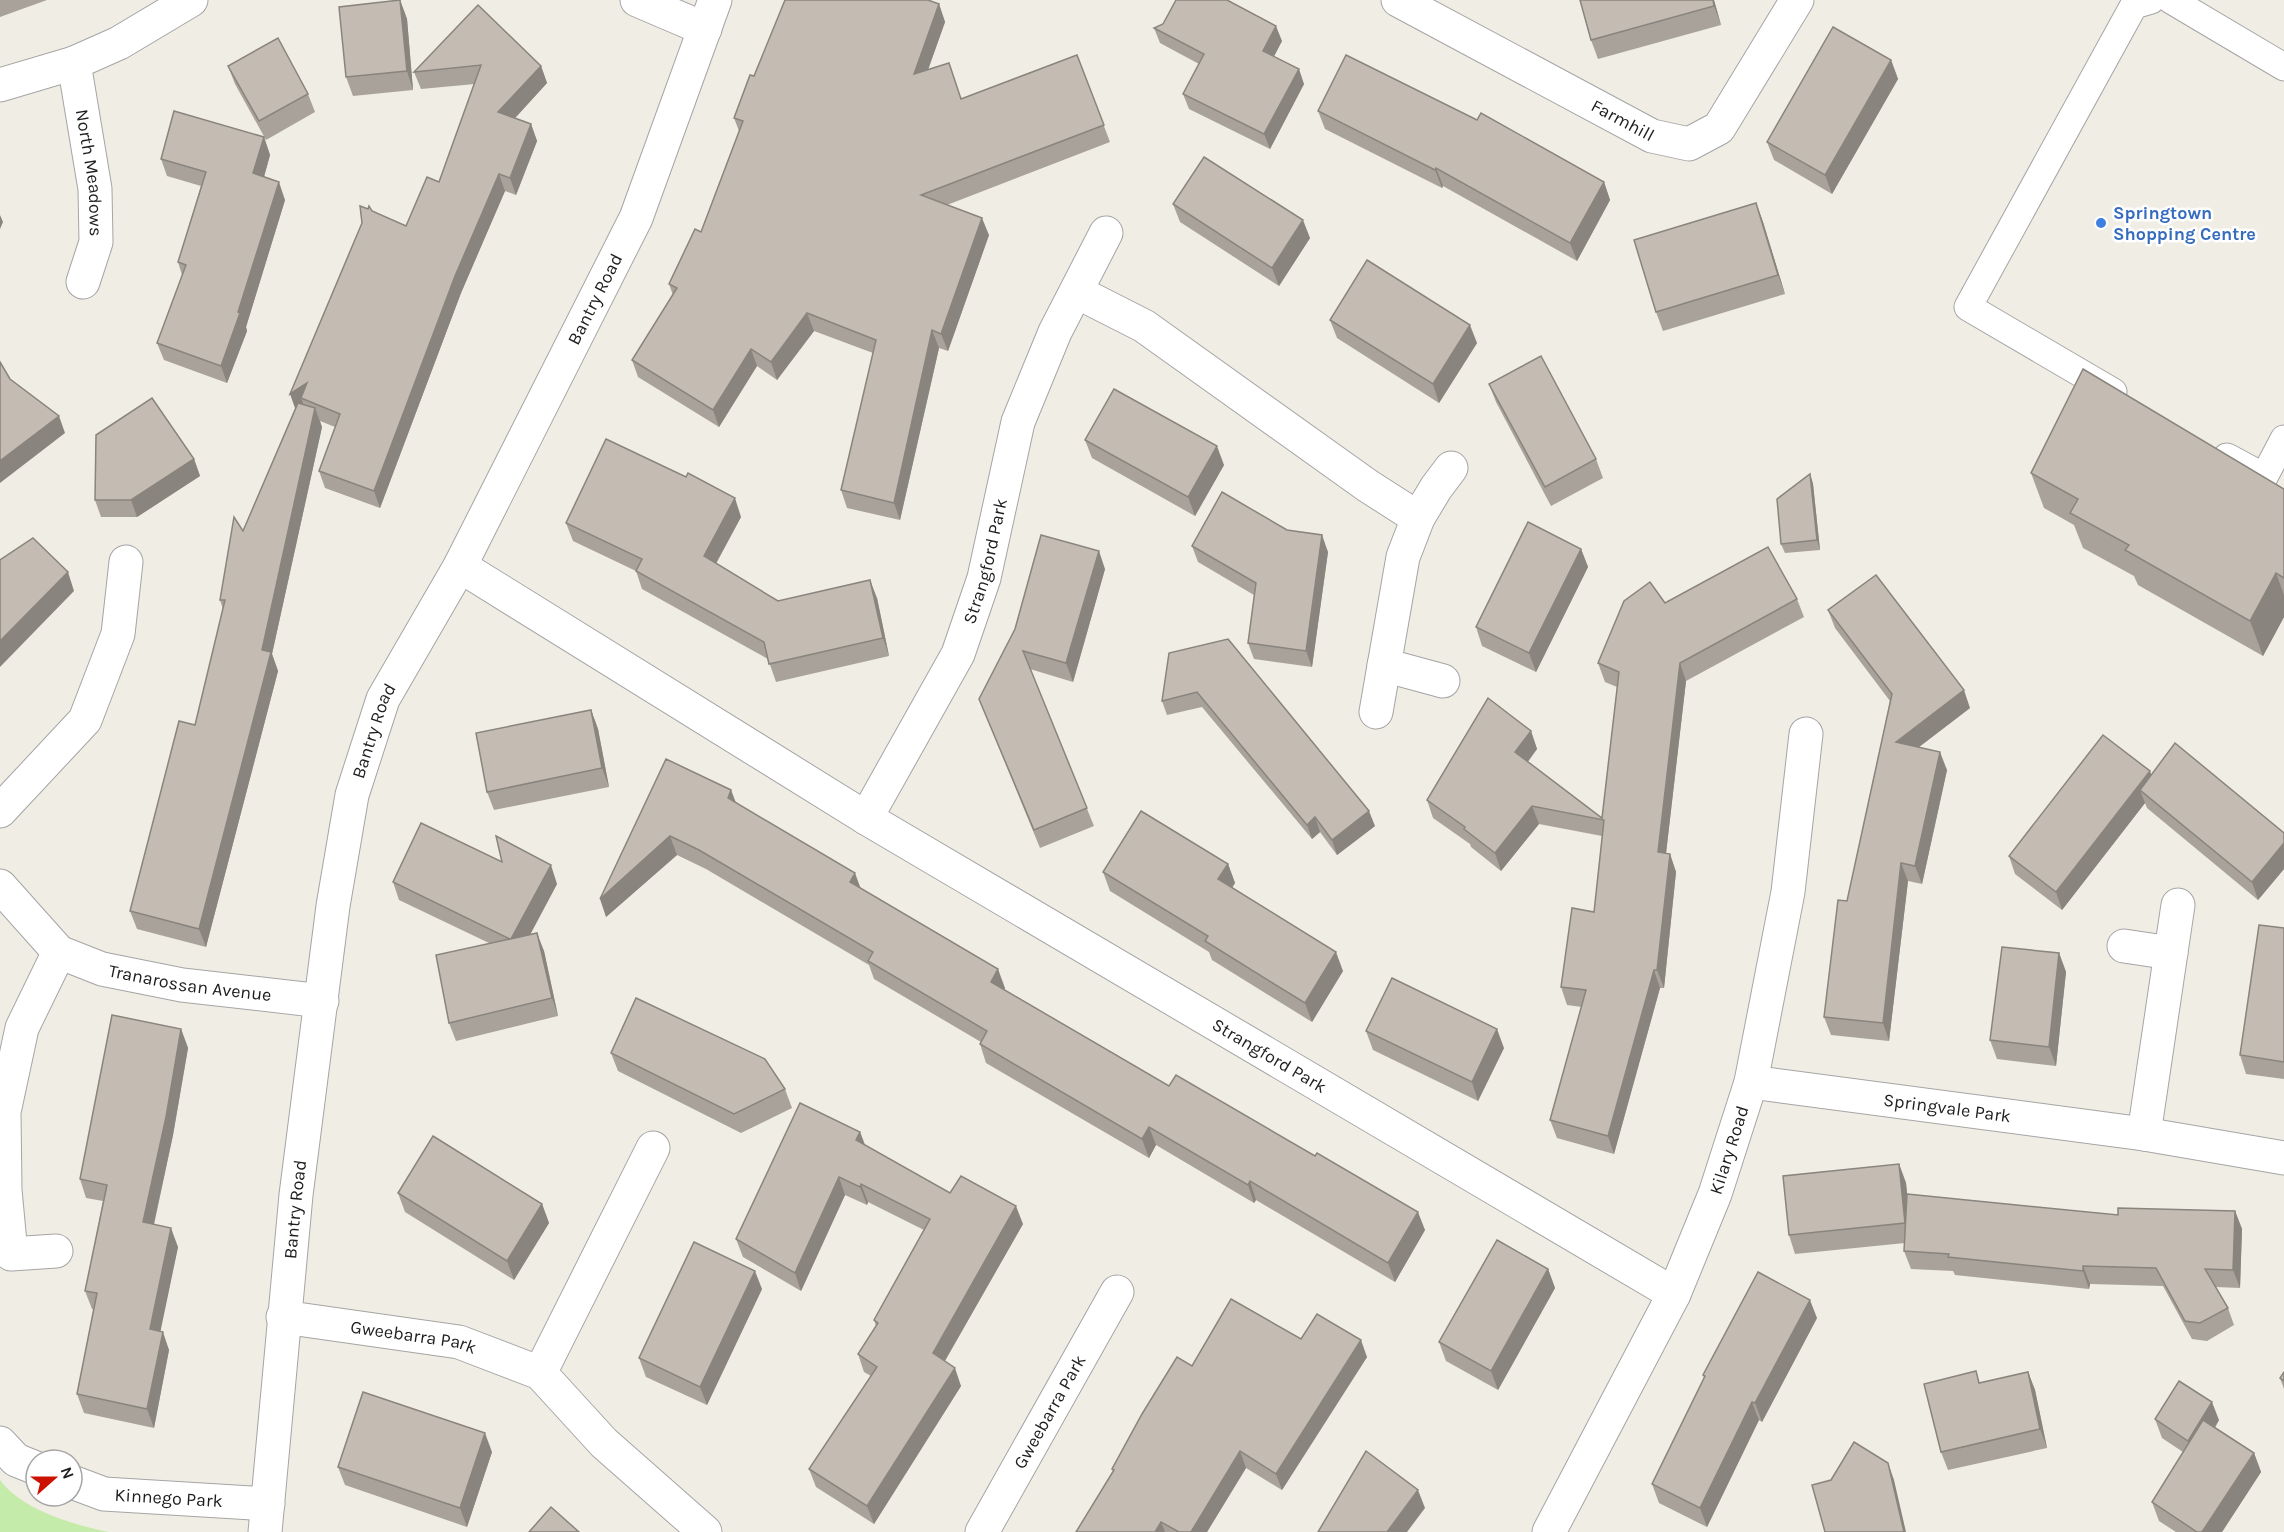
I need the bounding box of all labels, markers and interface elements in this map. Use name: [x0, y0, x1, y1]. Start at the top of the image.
street label: Farmhill: [1587, 94, 1658, 146]
street label: North Meadows: [71, 108, 107, 236]
place label: Springtown Shopping Centre: [2113, 202, 2256, 245]
marker: Springtown Shopping Centre: [2094, 216, 2108, 230]
street label: Bantry Road: [563, 250, 627, 348]
street label: Strangford Park: [958, 496, 1012, 627]
street label: Bantry Road: [347, 679, 401, 781]
street label: Tranarossan Avenue: [107, 960, 273, 1006]
street label: Strangford Park: [1208, 1013, 1331, 1098]
street label: Springvale Park: [1882, 1089, 2012, 1127]
street label: Kilary Road: [1705, 1103, 1754, 1197]
street label: Bantry Road: [279, 1159, 311, 1260]
street label: Gweebarra Park: [349, 1316, 480, 1359]
street label: Gweebarra Park: [1009, 1351, 1091, 1473]
north arrow: [24, 1448, 84, 1508]
text: N: [57, 1464, 78, 1482]
street label: Kinnego Park: [114, 1484, 223, 1512]

